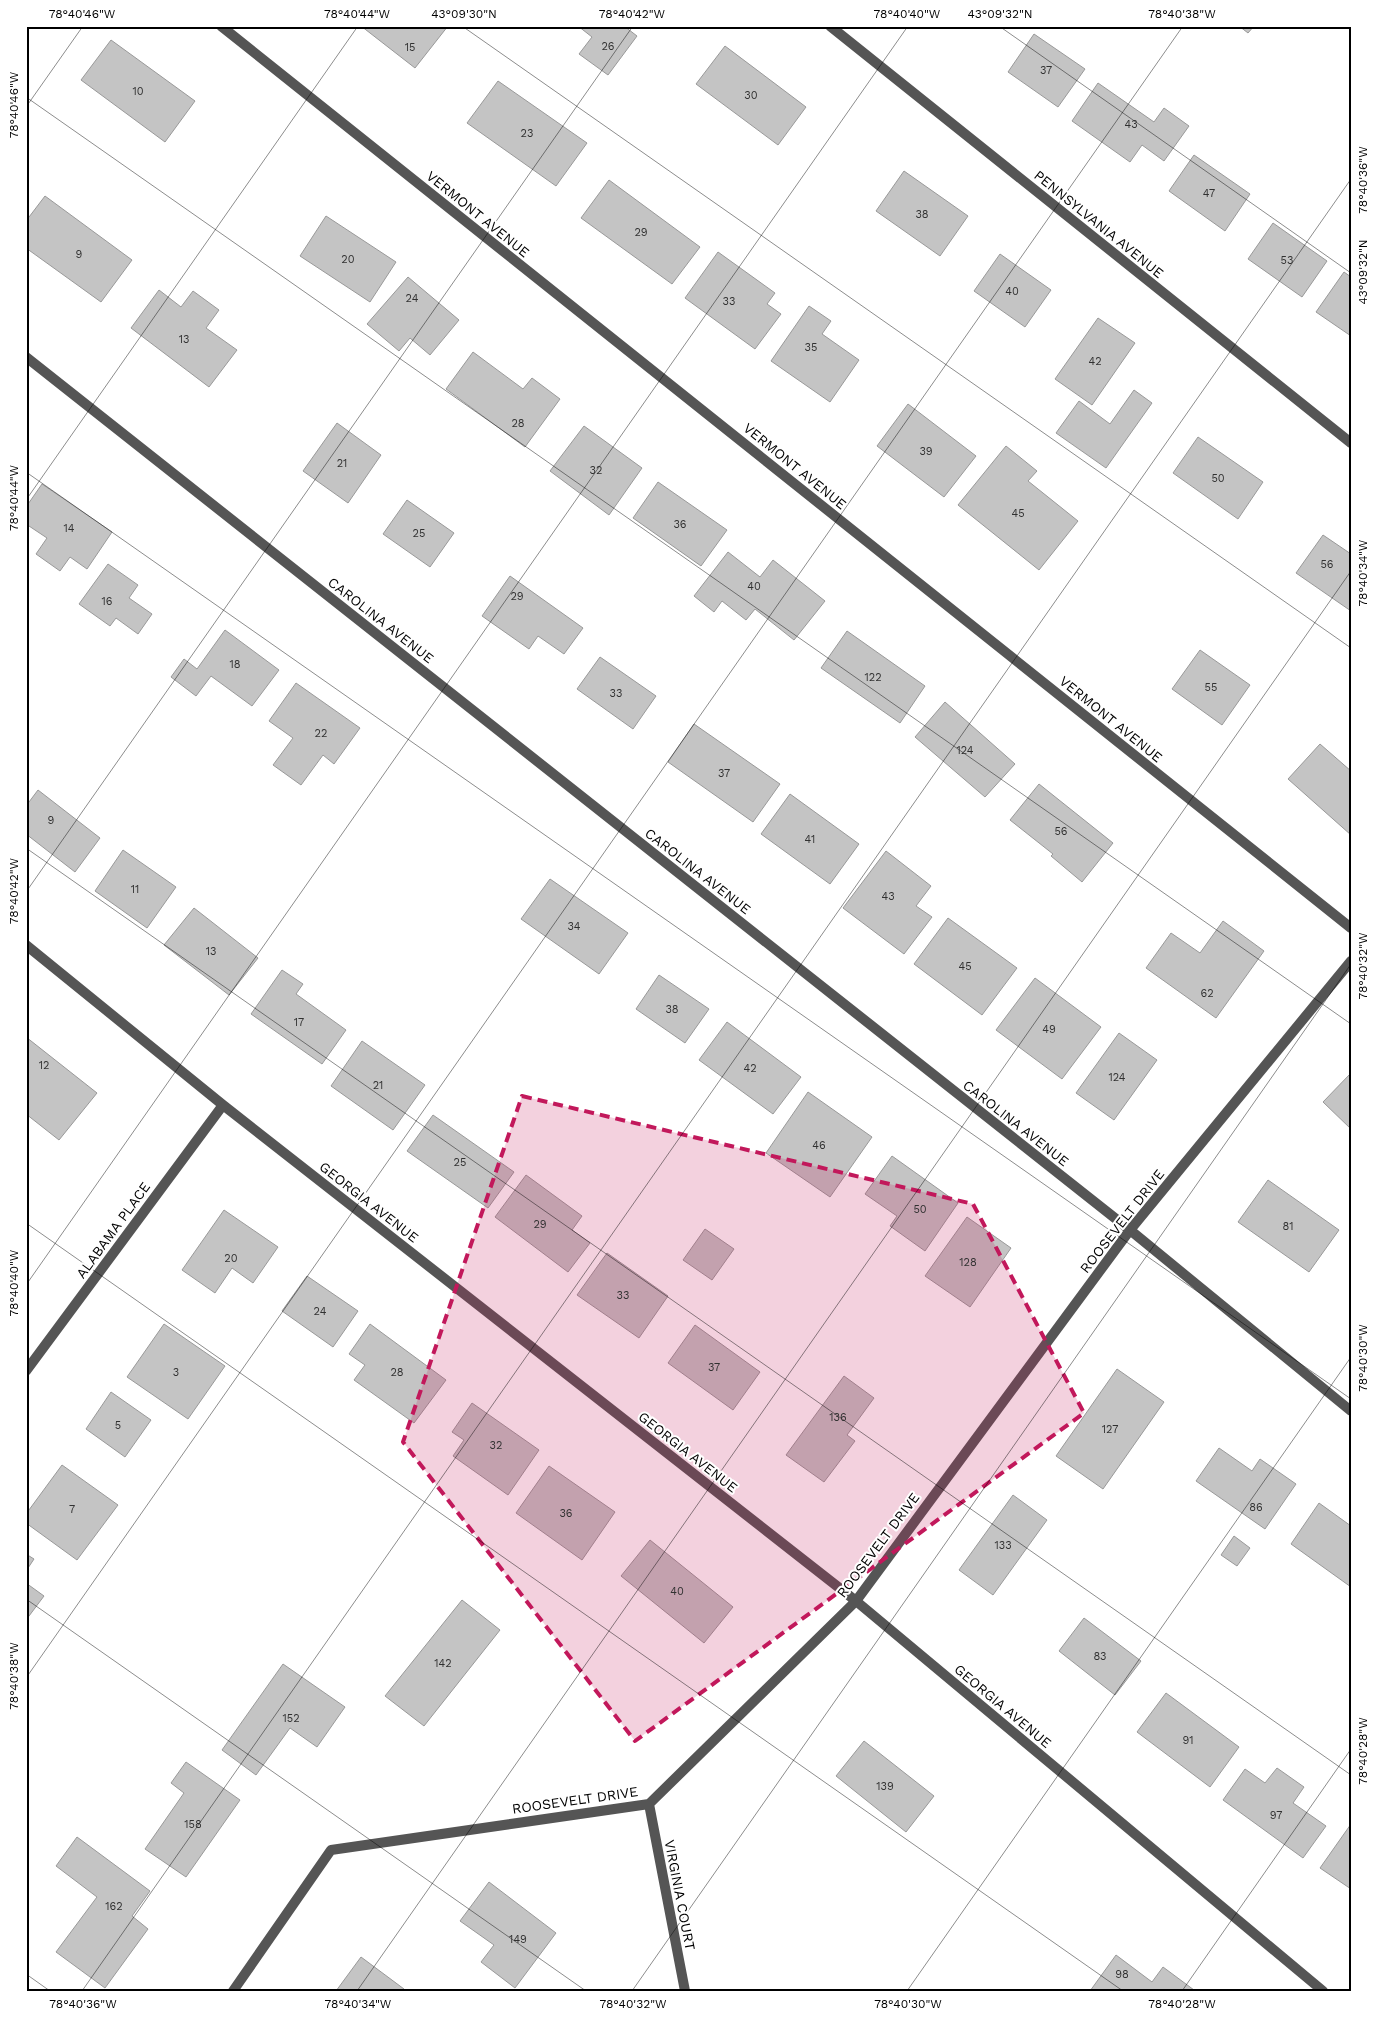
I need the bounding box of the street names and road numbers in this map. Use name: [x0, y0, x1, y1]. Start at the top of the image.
street label: PENNSYLVANIA AVENUE: [1031, 167, 1167, 281]
street label: VERMONT AVENUE: [423, 168, 533, 260]
street label: VERMONT AVENUE: [740, 420, 850, 512]
street label: CAROLINA AVENUE: [325, 574, 437, 666]
street label: VERMONT AVENUE: [1056, 673, 1166, 765]
street label: CAROLINA AVENUE: [642, 825, 754, 917]
street label: CAROLINA AVENUE: [960, 1077, 1072, 1169]
street label: GEORGIA AVENUE: [316, 1158, 422, 1246]
street label: ROOSEVELT DRIVE: [1077, 1166, 1167, 1276]
street label: ALABAMA PLACE: [73, 1179, 153, 1281]
street label: GEORGIA AVENUE: [635, 1408, 741, 1496]
street label: ROOSEVELT DRIVE: [833, 1489, 923, 1601]
street label: GEORGIA AVENUE: [951, 1661, 1055, 1751]
street label: ROOSEVELT DRIVE: [511, 1783, 639, 1817]
street label: VIRGINIA COURT: [661, 1838, 699, 1952]

